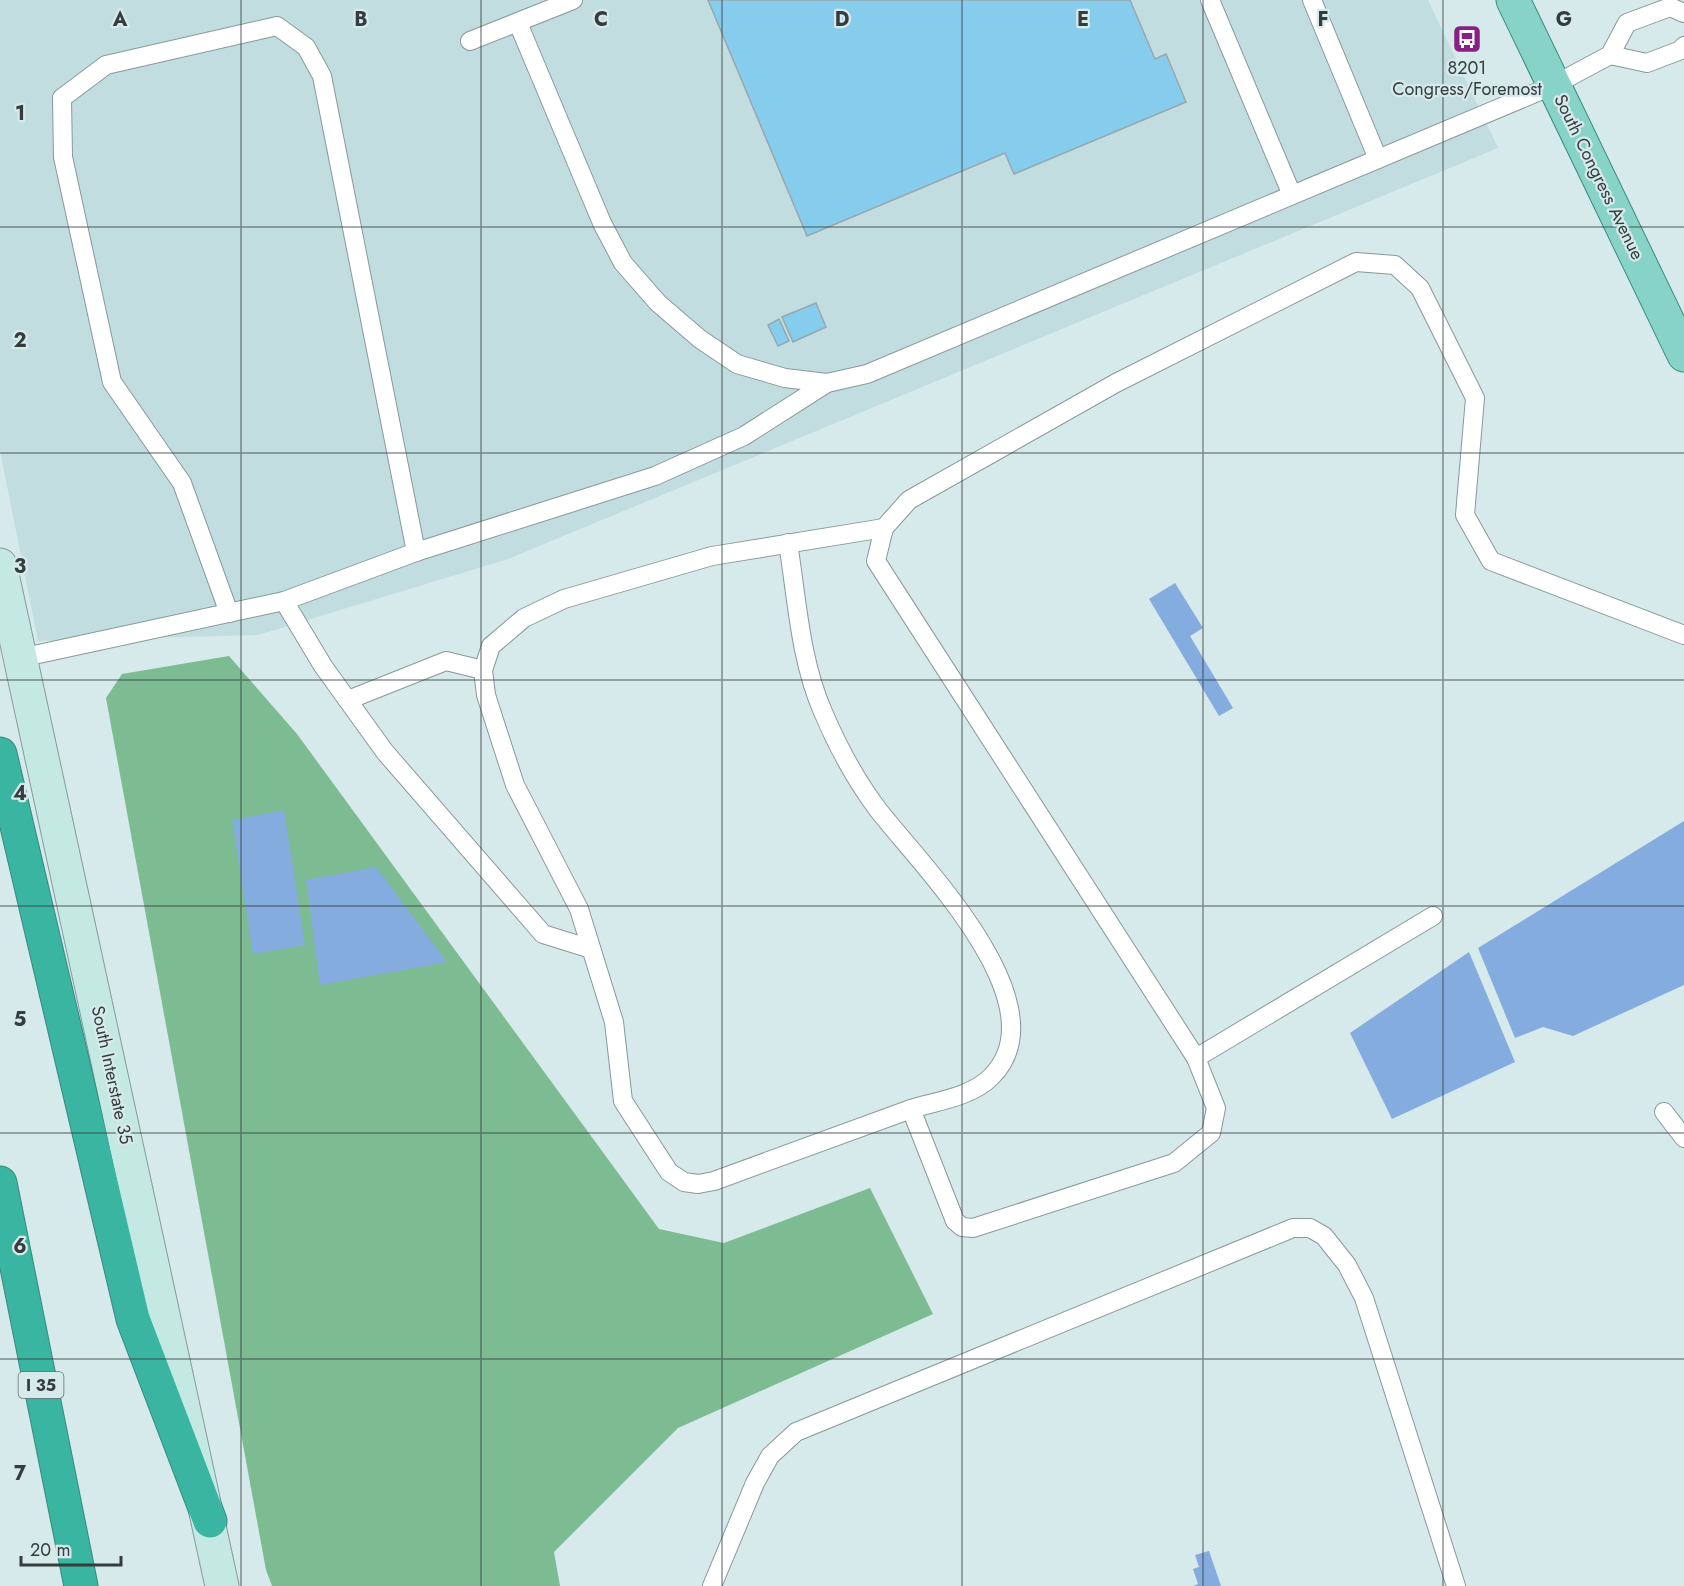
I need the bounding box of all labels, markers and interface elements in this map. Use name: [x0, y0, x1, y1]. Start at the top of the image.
text: A: [112, 5, 128, 34]
text: B: [354, 5, 368, 34]
text: C: [594, 5, 608, 34]
text: D: [835, 5, 849, 34]
text: E: [1077, 5, 1089, 34]
text: F: [1317, 5, 1329, 34]
text: G: [1556, 5, 1572, 34]
bus stop icon: 8201 Congress/Foremost: [1451, 23, 1483, 55]
place label: 8201 Congress/Foremost: [1392, 55, 1543, 102]
street label: South Congress Avenue: [1548, 90, 1650, 264]
text: 1: [15, 99, 25, 128]
text: 2: [13, 326, 27, 355]
text: 3: [14, 552, 26, 581]
text: 4: [13, 779, 27, 808]
street label: South Interstate 35: [85, 1003, 139, 1147]
text: 5: [14, 1005, 27, 1034]
text: 6: [13, 1232, 27, 1261]
road number: I 35: [18, 1372, 63, 1398]
text: 7: [14, 1459, 27, 1488]
scale bar: [21, 1529, 122, 1567]
text: 20 m: [30, 1537, 70, 1563]

